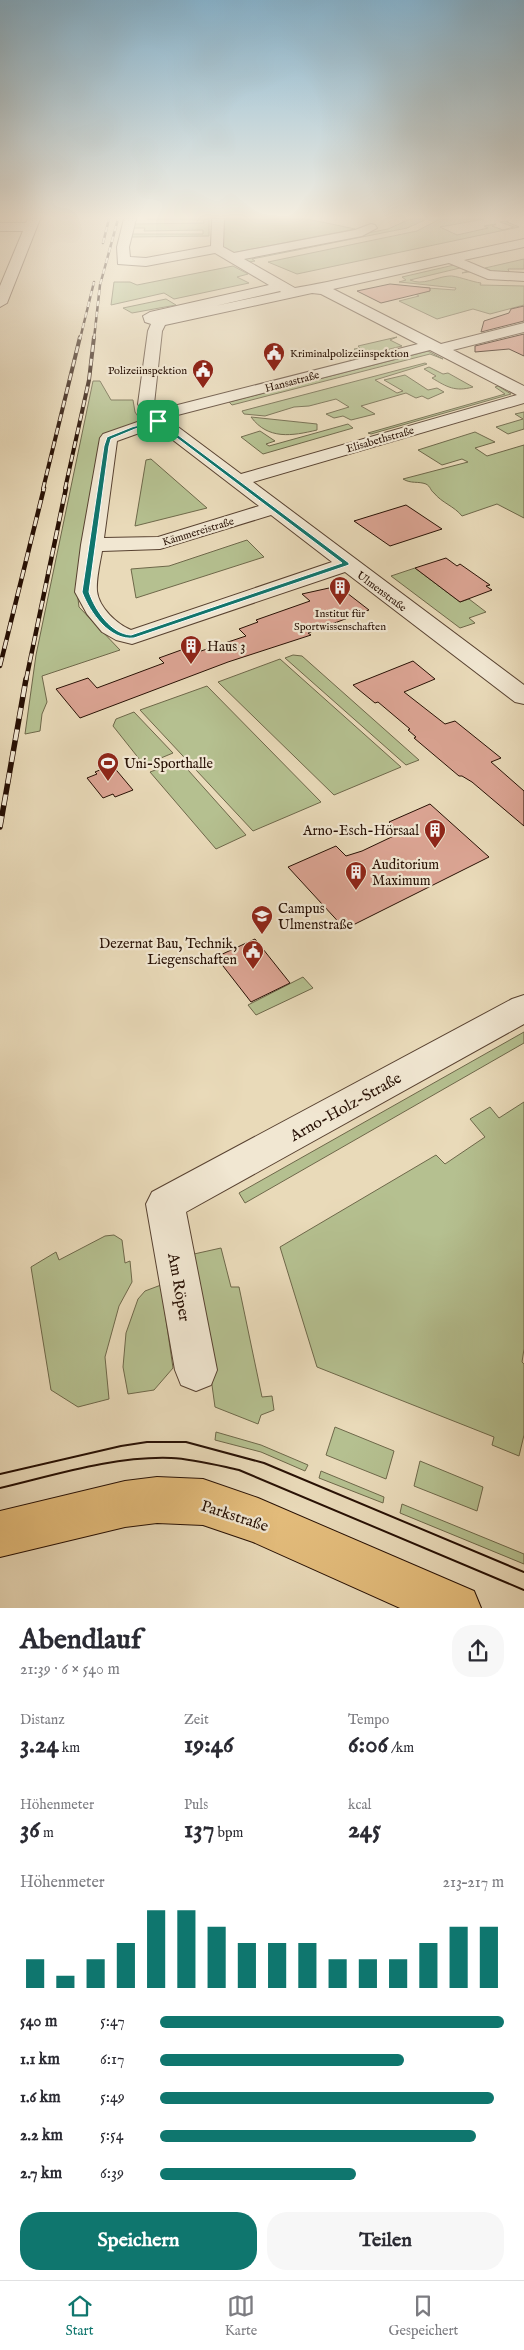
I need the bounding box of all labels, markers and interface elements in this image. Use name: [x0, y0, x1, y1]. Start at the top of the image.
public building icon: Kriminalpolizeiinspektion: [262, 341, 286, 372]
place label: Kriminalpolizeiinspektion: [290, 347, 409, 361]
public building icon: Polizeiinspektion: [191, 358, 215, 389]
place label: Polizeiinspektion: [108, 364, 187, 378]
street label: Hansastraße: [263, 368, 321, 396]
pin: [137, 400, 179, 442]
icon: arrive: [144, 407, 172, 435]
street label: Elisabethstraße: [345, 424, 416, 456]
street label: Kämmereistraße: [161, 514, 236, 549]
street label: Ulmenstraße: [354, 568, 409, 615]
building icon: Institut für Sportwissenschaften: [328, 575, 352, 606]
place label: Institut für Sportwissenschaften: [294, 607, 386, 634]
building icon: Haus 3: [179, 634, 203, 665]
place label: Haus 3: [207, 638, 246, 656]
sports icon: Uni-Sporthalle: [96, 751, 120, 782]
place label: Uni-Sporthalle: [124, 755, 214, 773]
building icon: Arno-Esch-Hörsaal: [423, 818, 447, 849]
place label: Arno-Esch-Hörsaal: [302, 822, 419, 840]
place label: Auditorium Maximum: [371, 856, 439, 890]
building icon: Auditorium Maximum: [344, 860, 368, 891]
place label: Campus Ulmenstraße: [278, 900, 354, 934]
school or university icon: Campus Ulmenstraße: [250, 904, 274, 935]
place label: Dezernat Bau, Technik, Liegenschaften: [99, 935, 238, 969]
public building icon: Dezernat Bau, Technik, Liegenschaften: [241, 939, 265, 970]
street label: Arno-Holz-Straße: [286, 1069, 405, 1147]
street label: Am Röper: [162, 1251, 194, 1323]
street label: Parkstraße: [198, 1497, 271, 1537]
text: Abendlauf: [20, 1623, 141, 1658]
button: share: [452, 1625, 504, 1677]
text: 21:39 · 6 × 540 m: [20, 1660, 120, 1680]
text: Distanz: [20, 1711, 65, 1729]
text: Zeit: [184, 1711, 209, 1729]
text: Tempo: [348, 1711, 389, 1729]
text: 3.24: [20, 1729, 59, 1761]
text: 19:46: [184, 1729, 234, 1761]
text: 6:06: [348, 1729, 388, 1761]
text: km: [59, 1739, 80, 1757]
text: /km: [388, 1739, 414, 1757]
text: Höhenmeter: [20, 1796, 94, 1814]
text: Puls: [184, 1796, 208, 1814]
text: kcal: [348, 1796, 371, 1814]
text: 36: [20, 1814, 40, 1846]
text: 137: [184, 1814, 214, 1846]
text: 245: [348, 1814, 381, 1846]
text: m: [40, 1824, 54, 1842]
text: bpm: [214, 1824, 243, 1842]
text: Höhenmeter: [20, 1873, 105, 1893]
text: 213–217 m: [442, 1873, 504, 1893]
text: 540 m: [20, 2012, 57, 2032]
text: 5:47: [100, 2012, 125, 2032]
text: 1.1 km: [20, 2050, 60, 2070]
text: 6:17: [100, 2050, 124, 2070]
text: 1.6 km: [20, 2088, 61, 2108]
text: 5:49: [100, 2088, 125, 2108]
text: 2.2 km: [20, 2126, 63, 2146]
text: 5:54: [100, 2126, 124, 2146]
text: 2.7 km: [20, 2164, 62, 2184]
text: 6:39: [100, 2164, 124, 2184]
button: Speichern: [20, 2212, 257, 2270]
button: Teilen: [267, 2212, 504, 2270]
tab: Start: [66, 2292, 94, 2340]
tab: Karte: [225, 2292, 257, 2340]
tab: Gespeichert: [388, 2292, 458, 2340]

